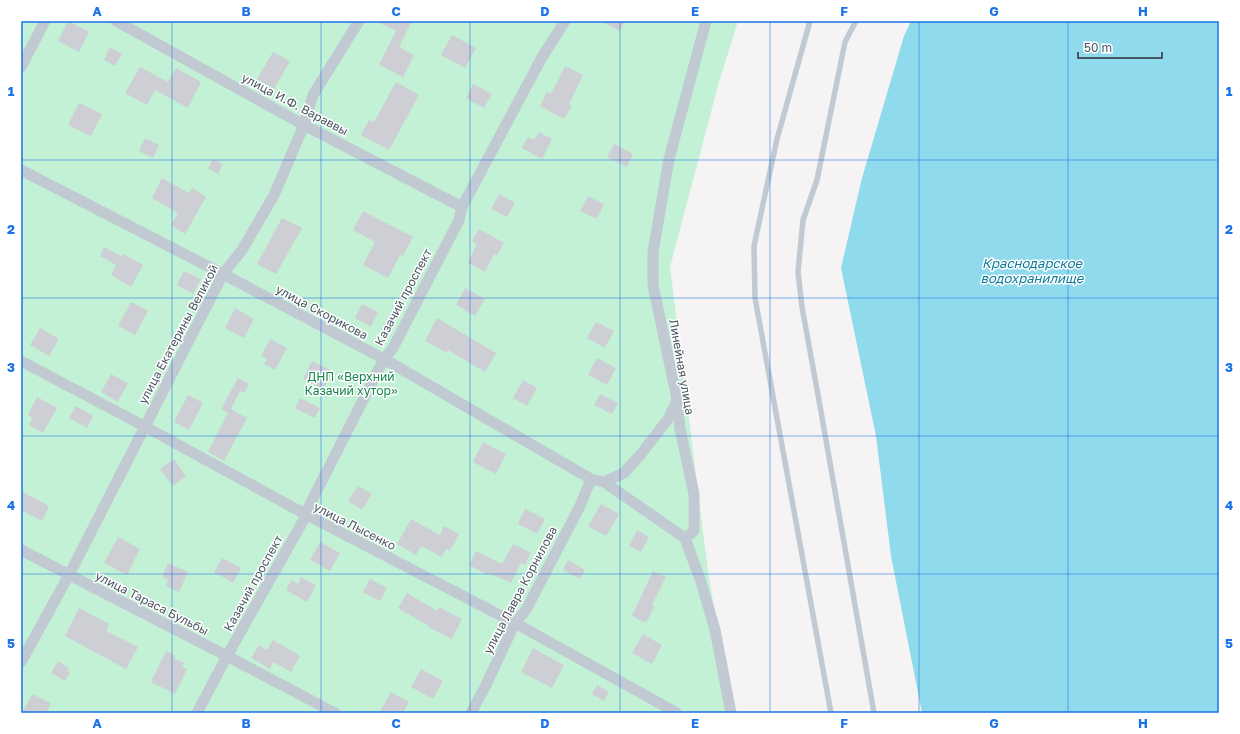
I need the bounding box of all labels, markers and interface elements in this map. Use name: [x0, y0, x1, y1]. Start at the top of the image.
text: A: [92, 3, 102, 19]
text: B: [241, 3, 251, 19]
text: C: [391, 3, 401, 19]
text: D: [540, 3, 550, 19]
text: E: [691, 3, 699, 19]
text: F: [840, 3, 848, 19]
text: G: [989, 3, 999, 19]
text: H: [1138, 3, 1148, 19]
scale bar: [1078, 34, 1162, 60]
text: 50 m: [1084, 40, 1112, 55]
street label: улица И.Ф. Вараввы: [239, 70, 351, 138]
text: 1: [8, 83, 15, 99]
text: 1: [1226, 83, 1233, 99]
text: 2: [7, 221, 15, 237]
text: 2: [1225, 221, 1233, 237]
street label: Казачий проспект: [371, 246, 435, 348]
water label: Краснодарское водохранилище: [981, 255, 1085, 286]
street label: улица Екатерины Великой: [135, 262, 221, 406]
street label: улица Скорикова: [273, 281, 371, 343]
street label: Линейная улица: [666, 318, 698, 416]
text: 3: [7, 359, 15, 375]
text: 3: [1225, 359, 1233, 375]
park label: ДНП «Верхний Казачий хутор»: [304, 369, 398, 398]
text: 4: [7, 497, 15, 513]
text: 4: [1225, 497, 1233, 513]
street label: улица Лысенко: [311, 499, 399, 553]
street label: улица Лавра Корнилова: [480, 524, 560, 656]
street label: Казачий проспект: [220, 532, 286, 634]
street label: улица Тараса Бульбы: [93, 568, 211, 638]
text: 5: [7, 635, 15, 651]
text: 5: [1225, 635, 1233, 651]
text: A: [92, 715, 102, 731]
text: B: [241, 715, 251, 731]
text: C: [391, 715, 401, 731]
text: D: [540, 715, 550, 731]
text: E: [691, 715, 699, 731]
text: F: [840, 715, 848, 731]
text: G: [989, 715, 999, 731]
text: H: [1138, 715, 1148, 731]

